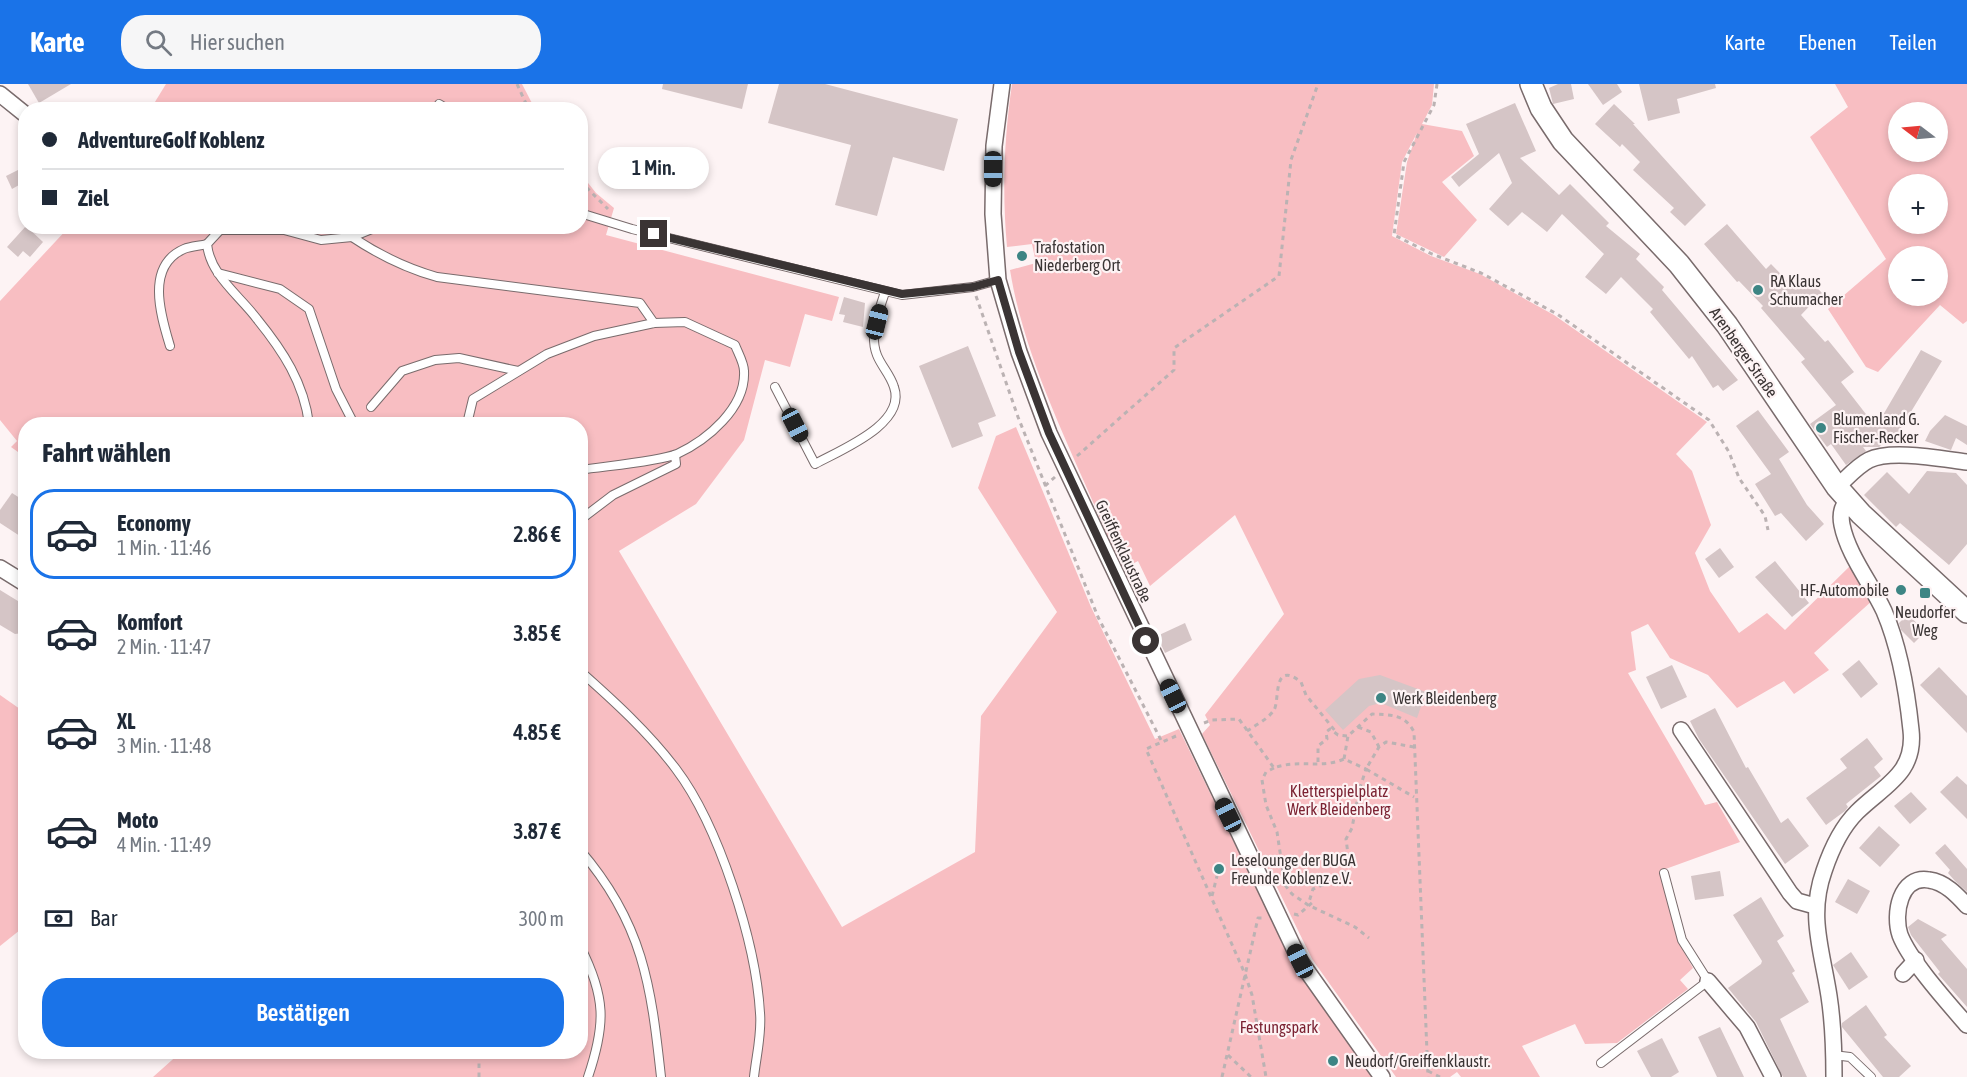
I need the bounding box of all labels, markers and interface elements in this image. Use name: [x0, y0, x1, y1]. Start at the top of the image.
search box: [121, 15, 541, 69]
text: Karte: [30, 26, 85, 58]
icon: search: [142, 26, 175, 59]
text: Hier suchen: [190, 29, 285, 55]
text: Karte: [1724, 30, 1765, 54]
text: Ebenen: [1798, 30, 1857, 54]
text: Teilen: [1890, 30, 1937, 54]
north arrow: [1888, 102, 1948, 162]
map controls: [1888, 102, 1948, 306]
text: AdventureGolf Koblenz: [78, 127, 264, 153]
callout: 1 Min.: [598, 147, 710, 189]
car: [984, 151, 1002, 187]
text: 1 Min.: [632, 156, 675, 179]
button: +: [1888, 174, 1948, 234]
text: Ziel: [78, 185, 109, 211]
route end: [640, 220, 667, 247]
place label: Trafostation Niederberg Ort: [1034, 238, 1121, 275]
button: −: [1888, 246, 1948, 306]
marker: Trafostation Niederberg Ort: [1015, 249, 1029, 263]
place label: RA Klaus Schumacher: [1770, 272, 1843, 308]
marker: RA Klaus Schumacher: [1751, 283, 1765, 297]
car: [864, 302, 890, 342]
street label: Arenberger Straße: [1706, 304, 1782, 401]
car: [779, 405, 811, 445]
place label: Blumenland G. Fischer-Recker: [1833, 410, 1920, 446]
marker: Blumenland G. Fischer-Recker: [1814, 421, 1828, 435]
text: Fahrt wählen: [42, 437, 171, 468]
street label: Greiffenklaustraße: [1092, 497, 1156, 605]
icon: car: [45, 507, 99, 561]
text: Economy: [117, 510, 191, 536]
text: 2.86 €: [513, 521, 561, 547]
text: 1 Min. · 11:46: [117, 536, 211, 559]
place label: HF-Automobile: [1800, 581, 1889, 599]
marker: HF-Automobile: [1894, 583, 1908, 597]
marker: Neudorfer Weg: [1918, 586, 1932, 600]
place label: Neudorfer Weg: [1895, 603, 1956, 640]
icon: car: [45, 606, 99, 660]
text: Komfort: [117, 609, 183, 635]
text: 3.85 €: [513, 620, 561, 646]
route start: [1132, 627, 1159, 654]
text: 2 Min. · 11:47: [117, 635, 211, 658]
car: [1157, 676, 1189, 716]
place label: Werk Bleidenberg: [1393, 689, 1497, 708]
marker: Werk Bleidenberg: [1374, 691, 1388, 705]
icon: car: [45, 705, 99, 759]
text: XL: [117, 708, 135, 734]
text: 4.85 €: [513, 719, 561, 745]
text: 3 Min. · 11:48: [117, 734, 211, 757]
park label: Kletterspielplatz Werk Bleidenberg: [1287, 782, 1391, 819]
car: [1212, 795, 1244, 835]
icon: car: [45, 804, 99, 858]
text: Moto: [117, 807, 159, 833]
text: 3.87 €: [513, 818, 561, 844]
text: 4 Min. · 11:49: [117, 833, 211, 856]
place label: Leselounge der BUGA Freunde Koblenz e.V.: [1231, 851, 1356, 887]
marker: Leselounge der BUGA Freunde Koblenz e.V.: [1212, 862, 1226, 876]
icon: cash: [42, 902, 75, 935]
text: Bar: [90, 905, 117, 931]
text: 300 m: [519, 907, 564, 930]
car: [1284, 941, 1316, 981]
button: Bestätigen: [42, 978, 564, 1047]
park label: Festungspark: [1240, 1018, 1318, 1037]
place label: Neudorf/Greiffenklaustr.: [1345, 1052, 1491, 1070]
marker: Neudorf/Greiffenklaustr.: [1326, 1054, 1340, 1068]

